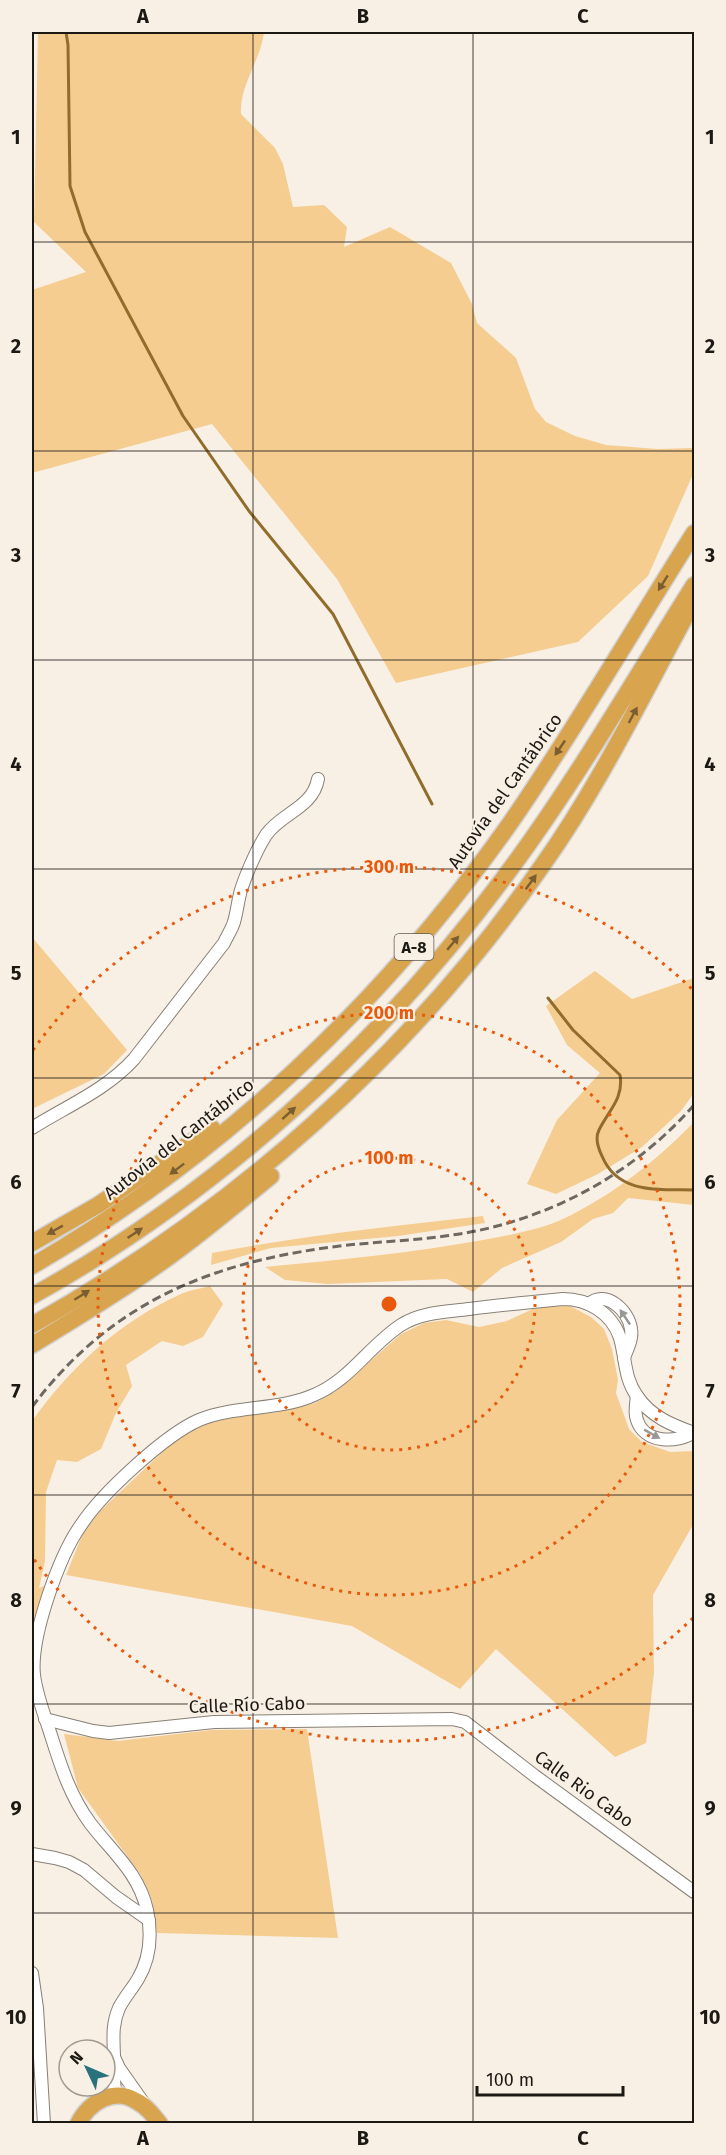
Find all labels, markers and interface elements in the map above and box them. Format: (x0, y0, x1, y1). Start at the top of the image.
text: A (136, 4, 150, 28)
text: B (357, 4, 369, 28)
text: C (577, 4, 589, 28)
text: 1 (11, 125, 21, 149)
text: 1 (705, 125, 715, 149)
text: 2 (11, 334, 21, 358)
text: 2 (705, 334, 715, 358)
text: 3 (10, 543, 21, 567)
text: 3 (704, 543, 715, 567)
one-way arrow (658, 574, 669, 591)
one-way arrow (628, 707, 637, 724)
street label: Autovía del Cantábrico (443, 709, 567, 873)
one-way arrow (555, 740, 566, 756)
text: 4 (10, 752, 22, 776)
text: 4 (704, 752, 716, 776)
text: 300 m (363, 856, 414, 878)
one-way arrow (525, 874, 537, 890)
road number: A-8 (394, 934, 434, 960)
one-way arrow (447, 935, 460, 951)
text: 5 (11, 961, 22, 985)
text: 5 (705, 961, 716, 985)
text: 200 m (364, 1002, 414, 1024)
street label: Autovía del Cantábrico (100, 1074, 258, 1204)
one-way arrow (281, 1107, 296, 1120)
text: 100 m (365, 1147, 413, 1169)
one-way arrow (169, 1163, 184, 1175)
text: 6 (10, 1170, 22, 1194)
text: 6 (704, 1170, 716, 1194)
one-way arrow (47, 1224, 63, 1235)
one-way arrow (127, 1227, 143, 1238)
one-way arrow (74, 1290, 90, 1301)
centre of rings (379, 1294, 399, 1314)
one-way arrow (620, 1309, 631, 1325)
text: 7 (11, 1379, 21, 1403)
text: 7 (705, 1379, 715, 1403)
one-way arrow (644, 1429, 661, 1439)
text: 8 (10, 1588, 22, 1612)
text: 8 (704, 1588, 716, 1612)
street label: Calle Río Cabo (188, 1692, 306, 1718)
street label: Calle Rio Cabo (530, 1746, 638, 1832)
text: 9 (10, 1796, 22, 1820)
text: 9 (704, 1796, 716, 1820)
text: 10 (6, 2005, 26, 2029)
text: 10 (700, 2005, 720, 2029)
north arrow (57, 2038, 117, 2098)
text: N (66, 2048, 87, 2068)
scale bar (477, 2059, 622, 2097)
text: 100 m (486, 2069, 534, 2091)
text: A (136, 2126, 150, 2150)
text: B (357, 2126, 369, 2150)
text: C (577, 2126, 589, 2150)

